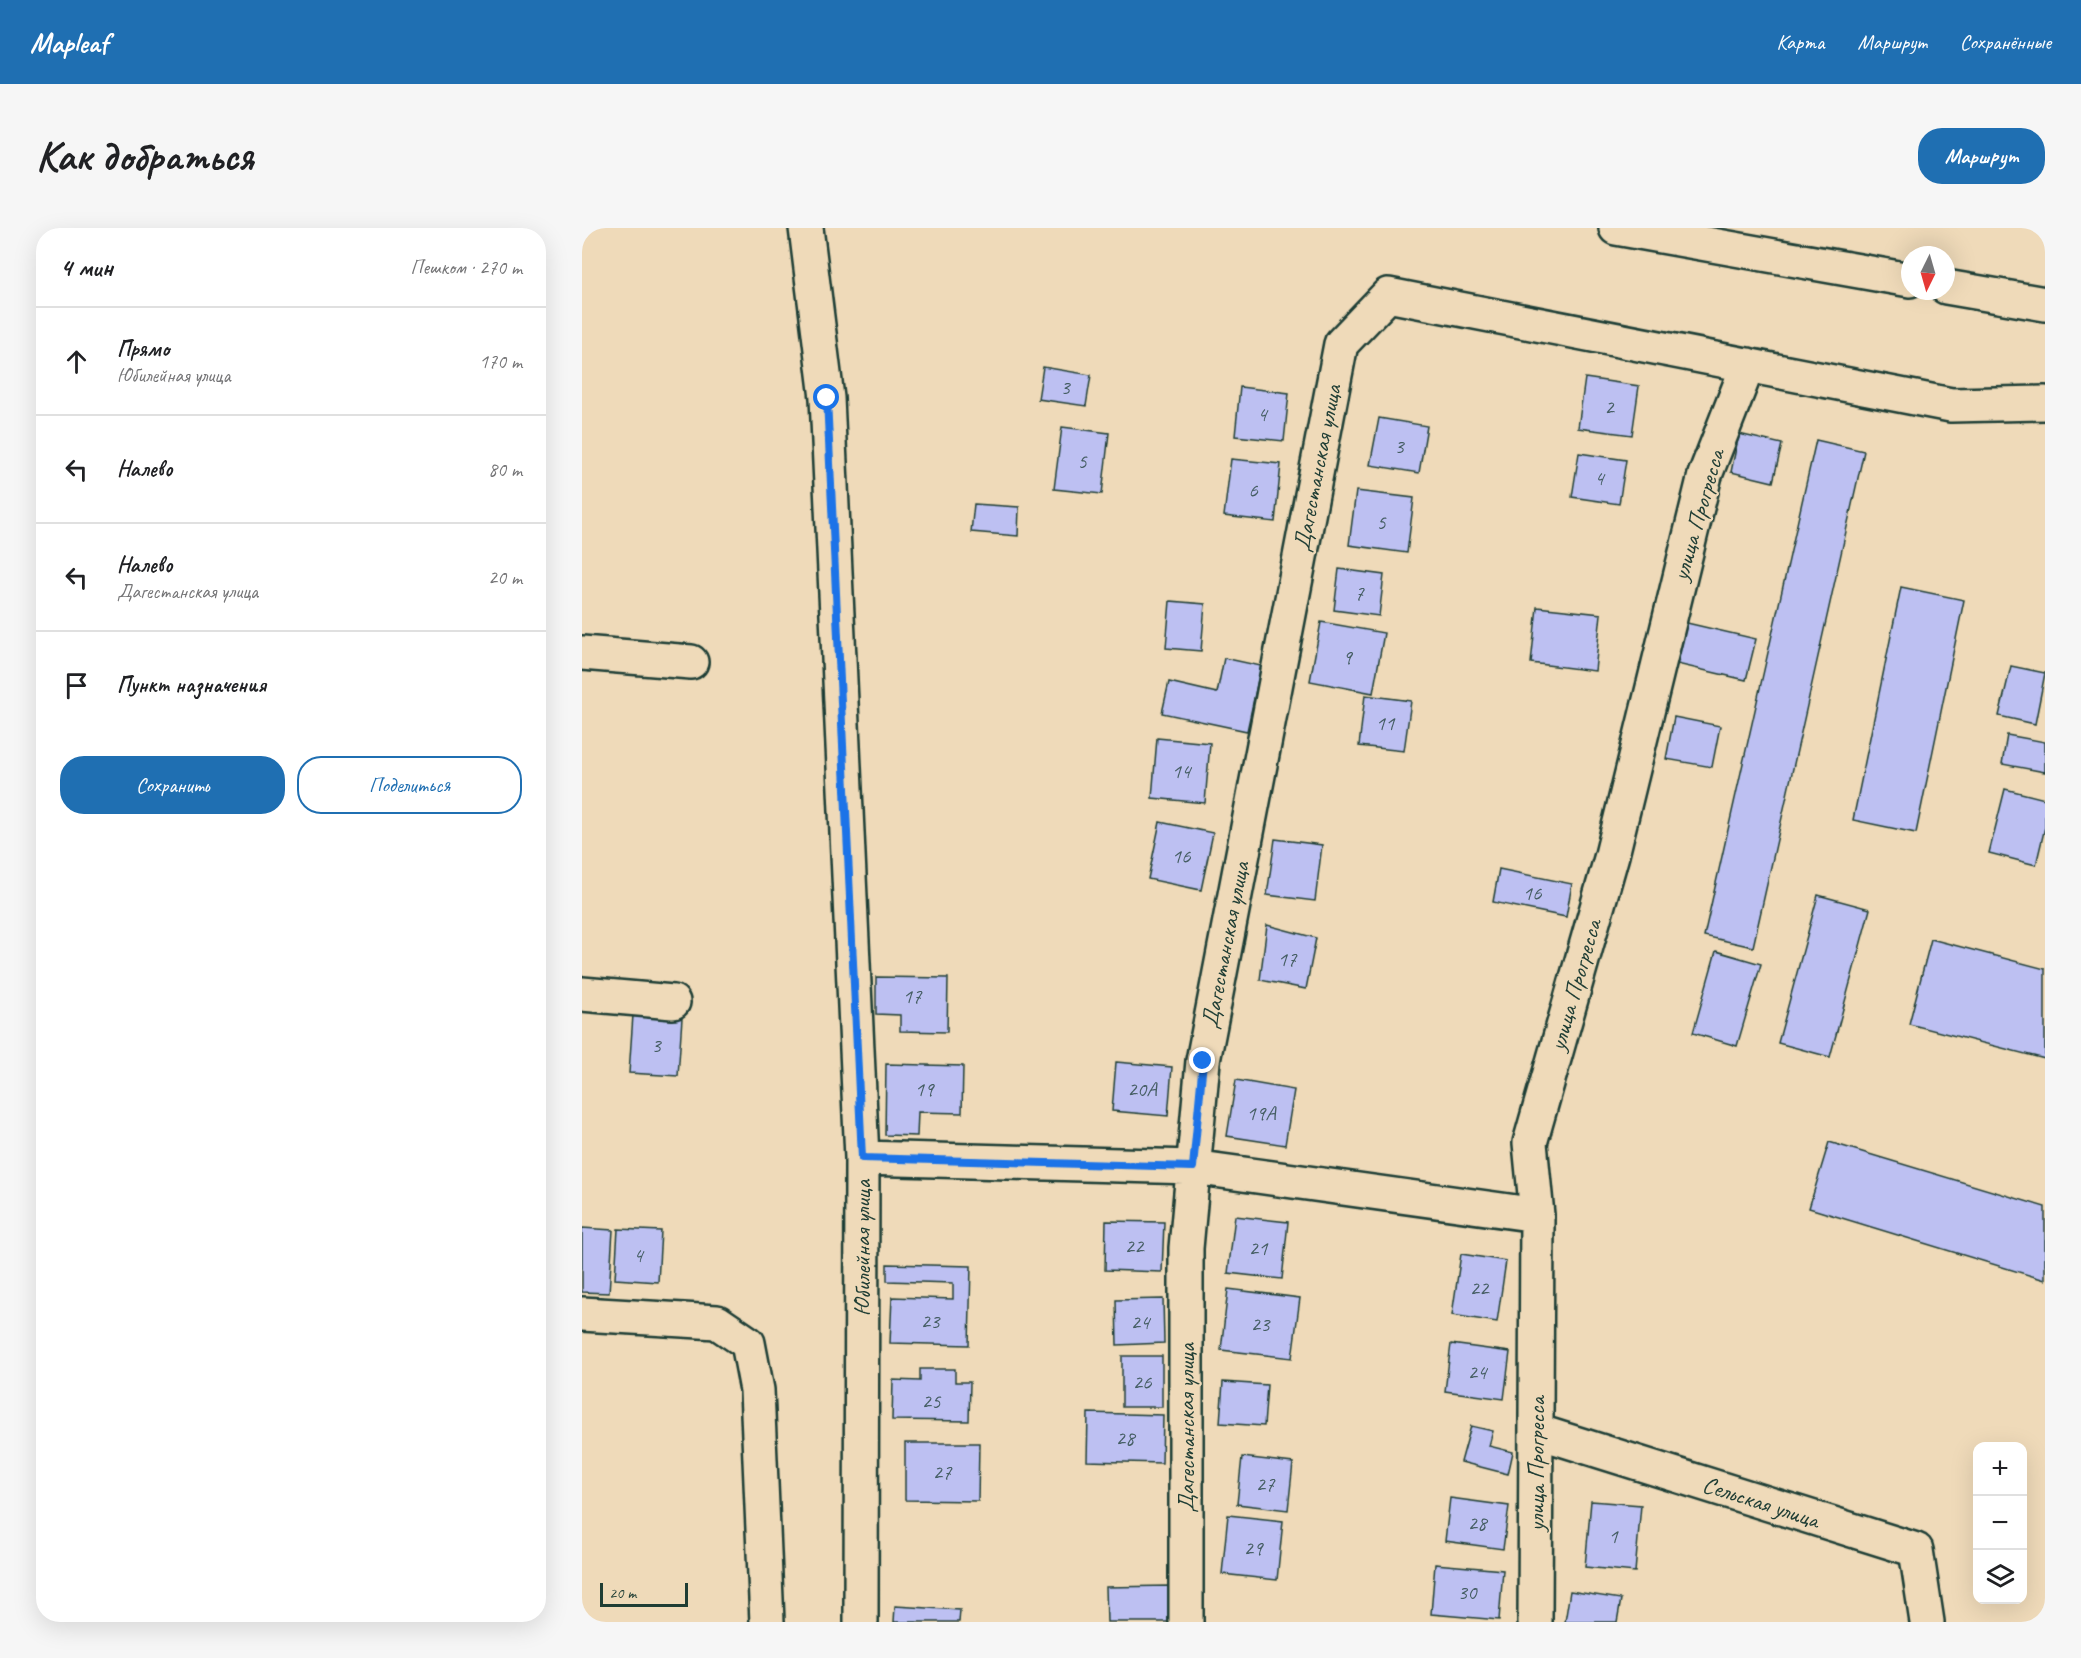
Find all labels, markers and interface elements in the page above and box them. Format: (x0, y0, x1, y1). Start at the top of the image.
text: Mapleaf (30, 25, 108, 60)
text: Карта (1776, 29, 1825, 55)
text: Маршрут (1858, 29, 1927, 55)
text: Сохранённые (1960, 29, 2051, 55)
button: Маршрут (1918, 128, 2045, 184)
text: Как добраться (36, 130, 253, 183)
north arrow (1901, 246, 1955, 300)
text: 4 мин (60, 251, 113, 284)
text: Пешком · 270 m (410, 255, 522, 280)
text: Прямо (117, 335, 169, 363)
icon: ahead (60, 345, 93, 378)
text: 170 m (479, 349, 522, 374)
text: Юбилейная улица (117, 363, 231, 388)
house number: 3 (1060, 374, 1071, 400)
street label: Дагестанская улица (1286, 381, 1348, 554)
route start (813, 384, 839, 410)
house number: 2 (1604, 394, 1615, 420)
house number: 4 (1257, 401, 1269, 427)
house number: 3 (1394, 433, 1405, 459)
street label: улица Прогресса (1664, 444, 1732, 586)
house number: 5 (1077, 448, 1088, 474)
icon: left (60, 453, 93, 486)
text: Налево (117, 455, 173, 483)
text: 80 m (488, 457, 522, 482)
house number: 4 (1594, 465, 1606, 491)
house number: 6 (1248, 477, 1258, 503)
house number: 5 (1376, 509, 1387, 535)
text: Налево (117, 551, 173, 579)
icon: left (60, 561, 93, 594)
text: 20 m (488, 565, 522, 590)
text: Дагестанская улица (117, 579, 258, 604)
house number: 7 (1354, 580, 1365, 606)
house number: 9 (1342, 644, 1353, 670)
icon: arrive (60, 669, 93, 702)
text: Пункт назначения (117, 671, 266, 699)
house number: 11 (1376, 710, 1396, 736)
button: Сохранить (60, 756, 285, 814)
button: Поделиться (297, 756, 522, 814)
house number: 14 (1172, 758, 1193, 784)
house number: 16 (1172, 843, 1191, 869)
street label: Дагестанская улица (1194, 858, 1256, 1031)
house number: 16 (1523, 880, 1542, 906)
street label: улица Прогресса (1541, 914, 1609, 1056)
house number: 17 (1278, 946, 1298, 972)
house number: 17 (903, 983, 923, 1009)
house number: 3 (651, 1032, 662, 1058)
route end (1189, 1047, 1215, 1073)
house number: 19 (915, 1076, 935, 1102)
house number: 20А (1127, 1076, 1158, 1102)
house number: 19А (1246, 1100, 1277, 1126)
street label: Юбилейная улица (847, 1179, 877, 1316)
house number: 22 (1125, 1233, 1145, 1259)
house number: 21 (1249, 1235, 1269, 1261)
house number: 4 (633, 1242, 645, 1268)
house number: 22 (1470, 1275, 1490, 1301)
house number: 23 (921, 1308, 941, 1334)
house number: 24 (1131, 1309, 1152, 1335)
house number: 23 (1251, 1311, 1271, 1337)
street label: Дагестанская улица (1171, 1342, 1201, 1513)
house number: 24 (1468, 1359, 1489, 1385)
house number: 26 (1133, 1369, 1152, 1395)
house number: 25 (922, 1388, 942, 1414)
street label: улица Прогресса (1521, 1394, 1551, 1533)
house number: 28 (1116, 1425, 1137, 1451)
map controls (1973, 1442, 2027, 1604)
button: + (1973, 1442, 2027, 1496)
house number: 27 (933, 1459, 953, 1485)
street label: Сельская улица (1699, 1469, 1825, 1536)
house number: 27 (1256, 1471, 1276, 1497)
button: − (1973, 1496, 2027, 1550)
house number: 28 (1468, 1510, 1489, 1536)
house number: 1 (1608, 1523, 1619, 1549)
house number: 29 (1244, 1535, 1264, 1561)
button: layers (1973, 1550, 2027, 1604)
house number: 30 (1458, 1579, 1478, 1605)
scale bar (600, 1580, 688, 1608)
text: 20 m (609, 1583, 636, 1603)

